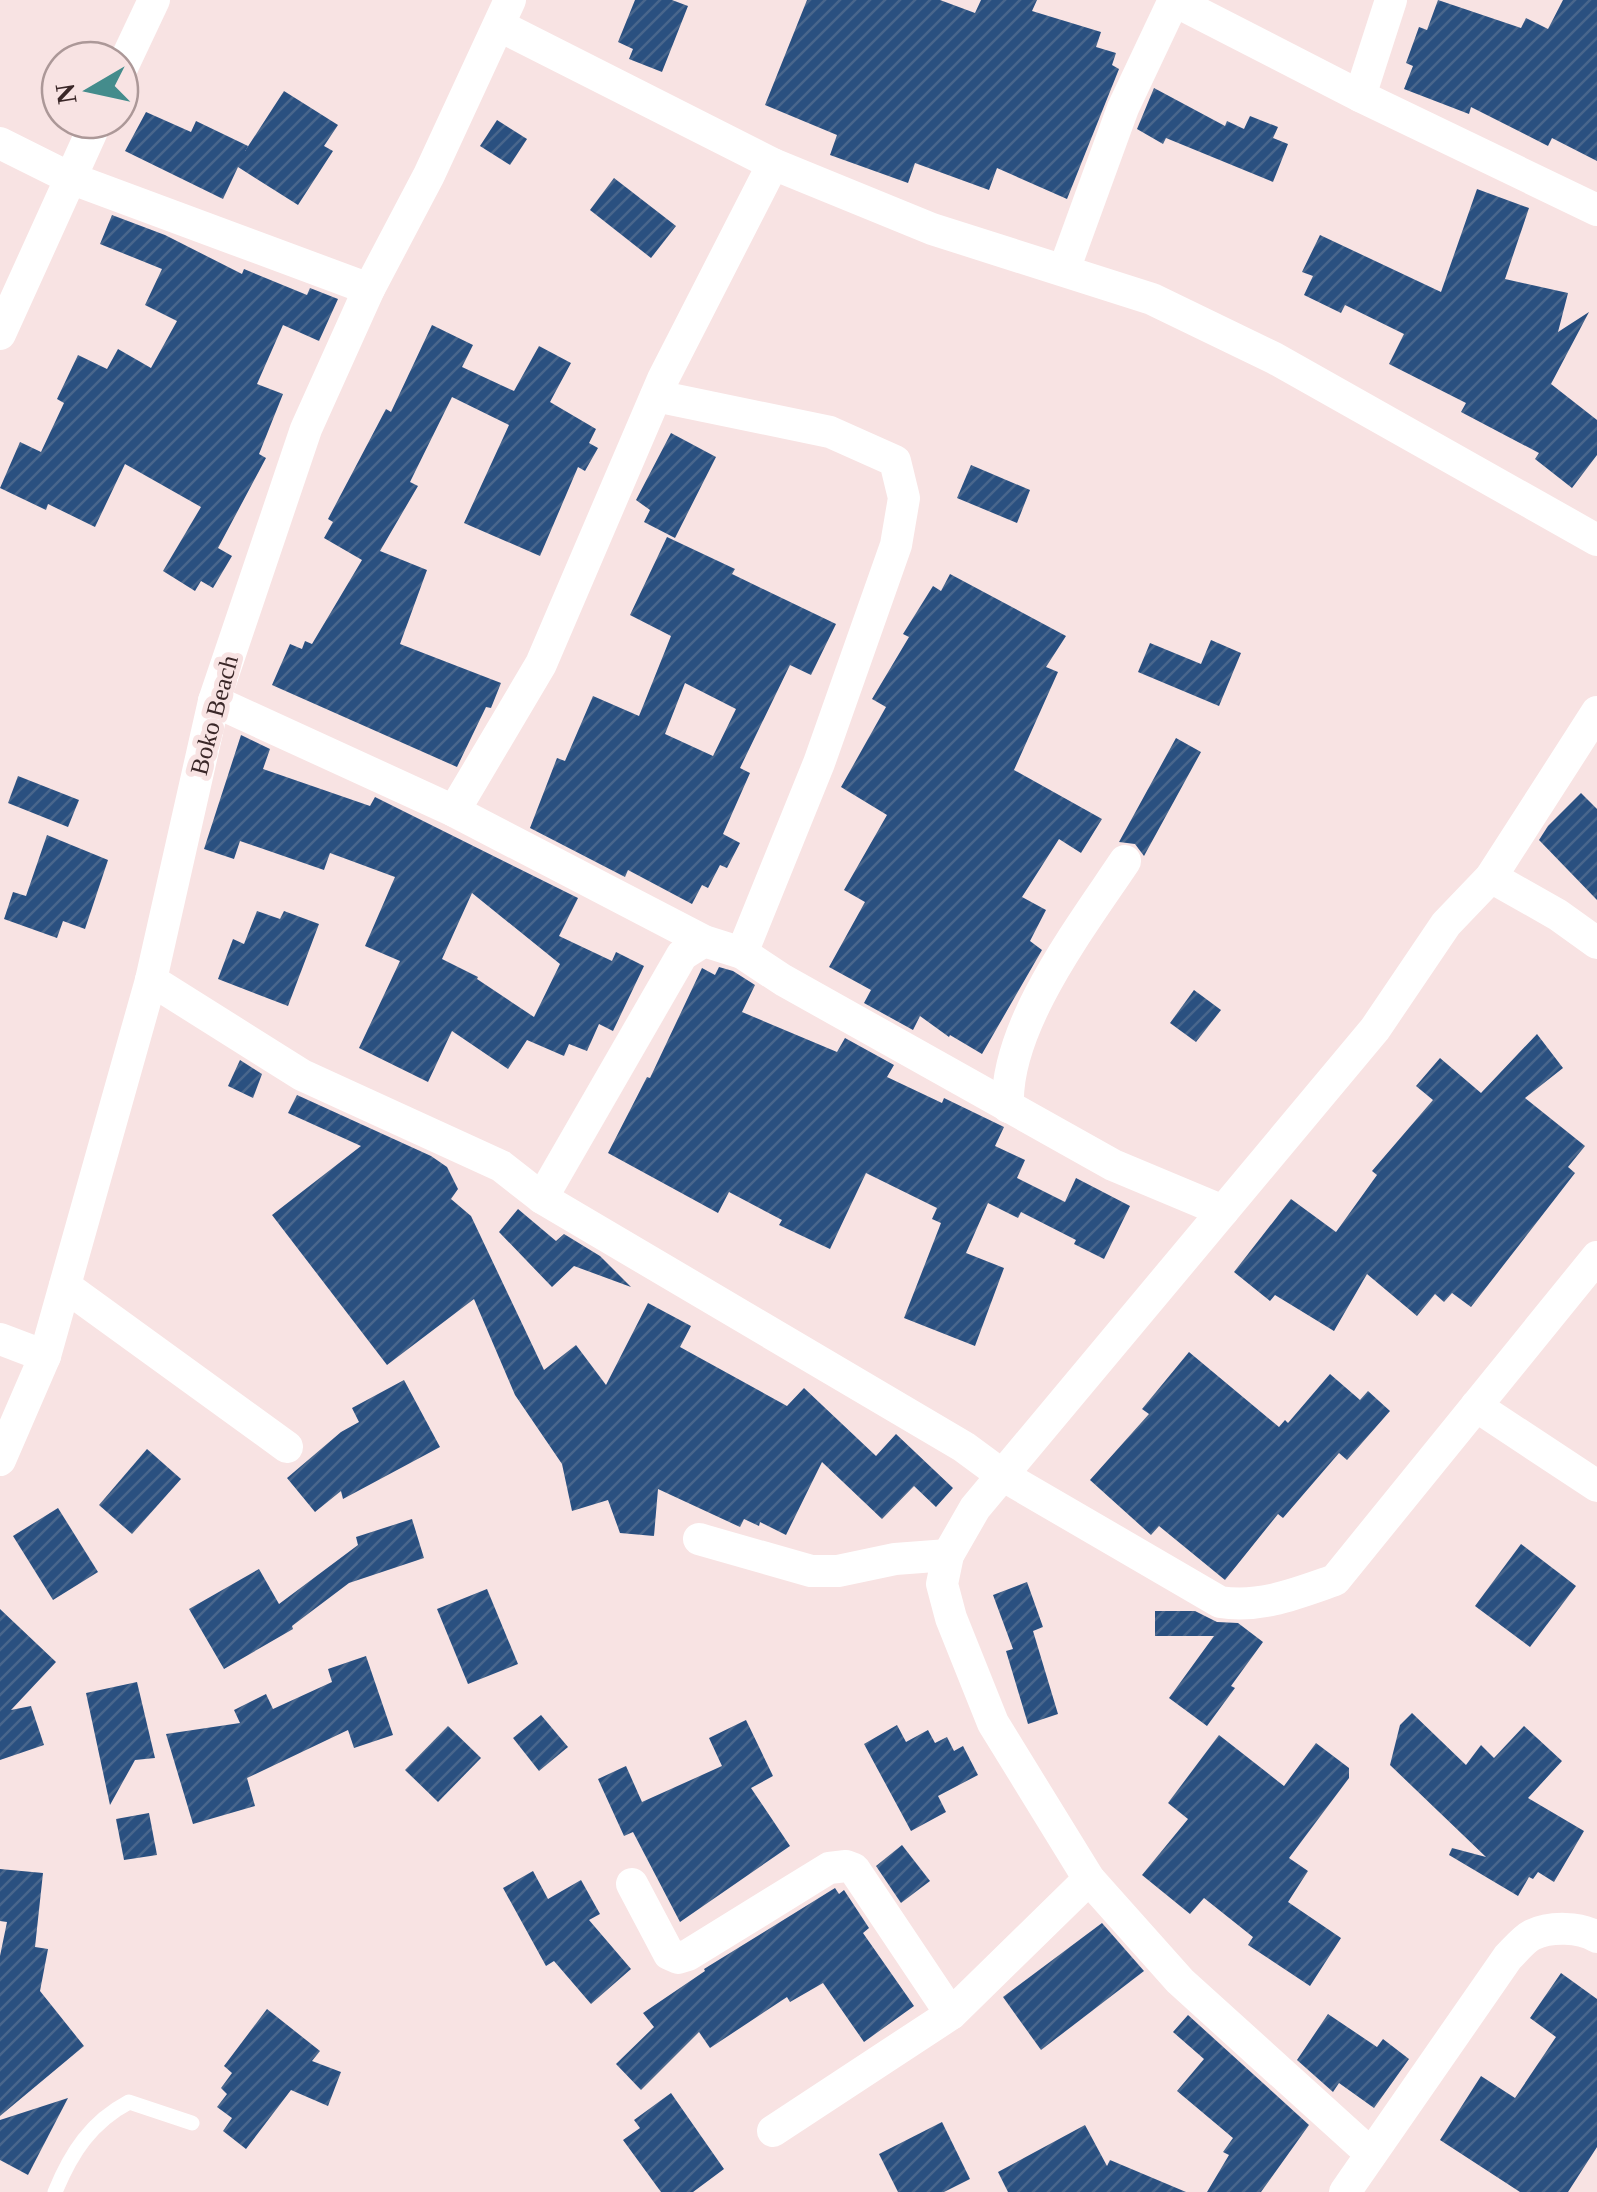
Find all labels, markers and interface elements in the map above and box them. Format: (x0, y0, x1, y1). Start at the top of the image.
north arrow (40, 40, 140, 140)
text: N (49, 81, 83, 106)
street label: Boko Beach (185, 652, 243, 778)

